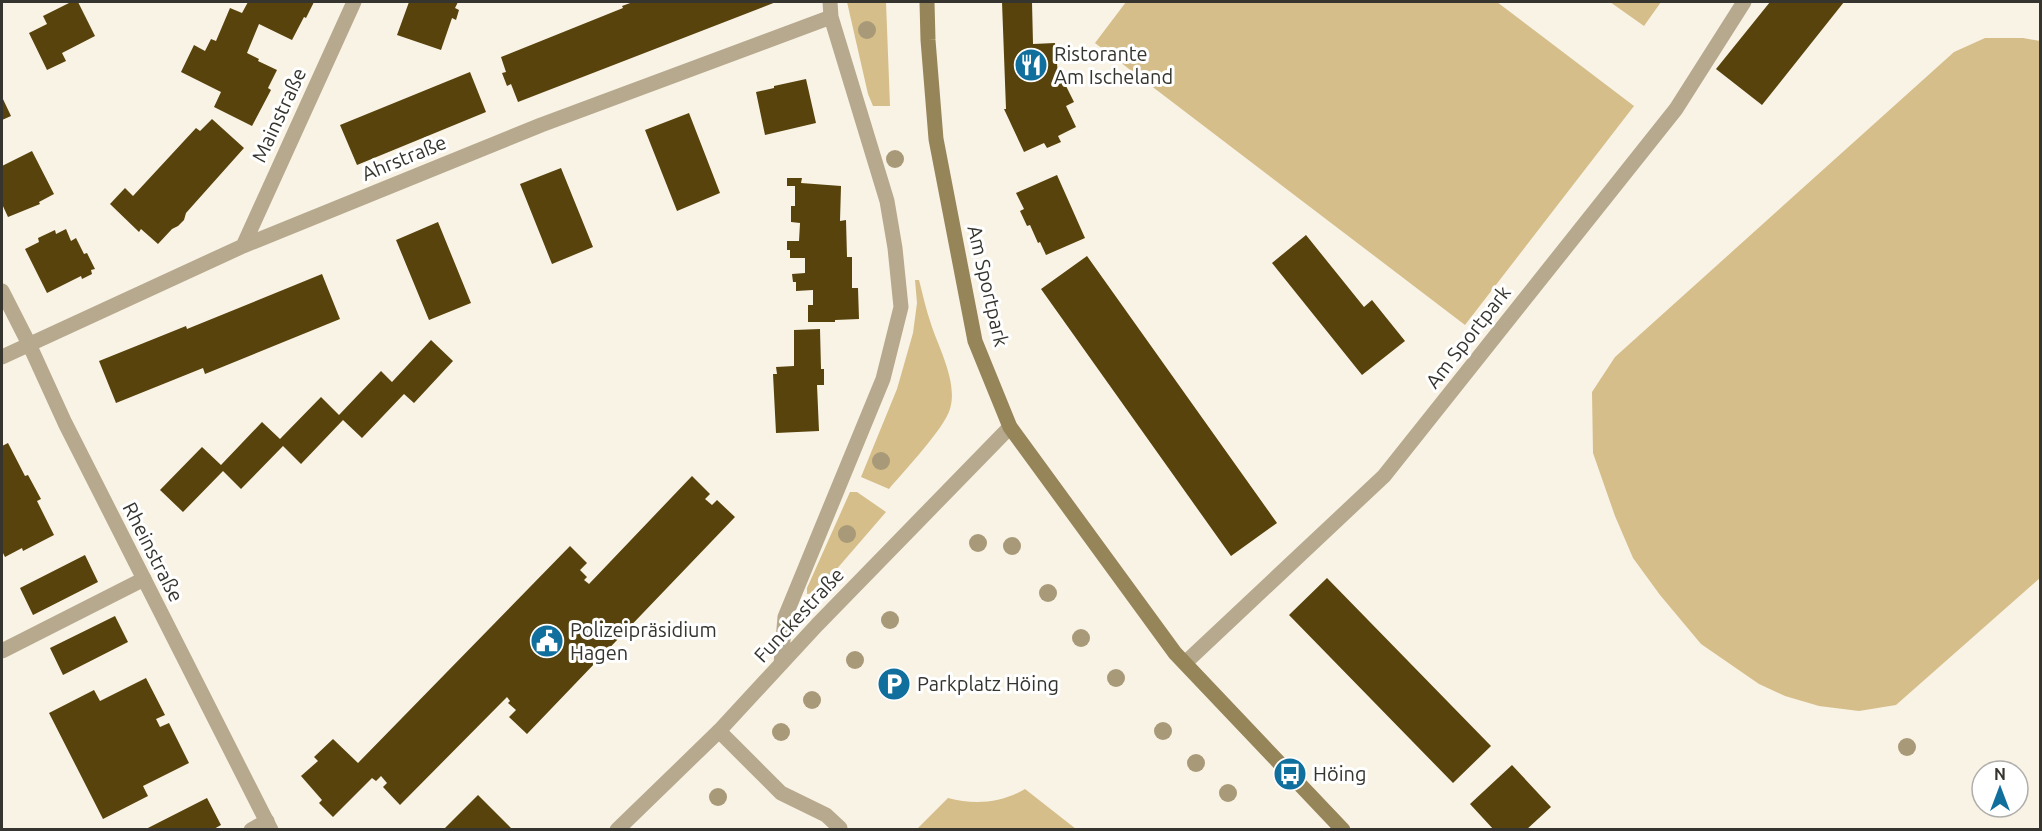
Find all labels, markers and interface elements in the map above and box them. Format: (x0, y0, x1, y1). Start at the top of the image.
place label: Ristorante Am Ischeland (1054, 42, 1173, 88)
restaurant icon: Ristorante Am Ischeland (1013, 47, 1049, 83)
street label: Mainstraße (247, 64, 310, 166)
street label: Ahrstraße (358, 130, 450, 185)
street label: Am Sportpark (963, 223, 1014, 349)
street label: Am Sportpark (1420, 281, 1515, 393)
street label: Rheinstraße (119, 498, 188, 605)
street label: Funckestraße (749, 563, 848, 667)
place label: Polizeipräsidium Hagen (570, 618, 717, 664)
public building icon: Polizeipräsidium Hagen (529, 623, 565, 659)
parking icon: Parkplatz Höing (876, 666, 912, 702)
place label: Parkplatz Höing (917, 672, 1059, 695)
bus stop icon: Höing (1272, 756, 1308, 792)
north arrow (1970, 759, 2030, 819)
place label: Höing (1313, 762, 1366, 785)
text: N (1994, 765, 2006, 783)

